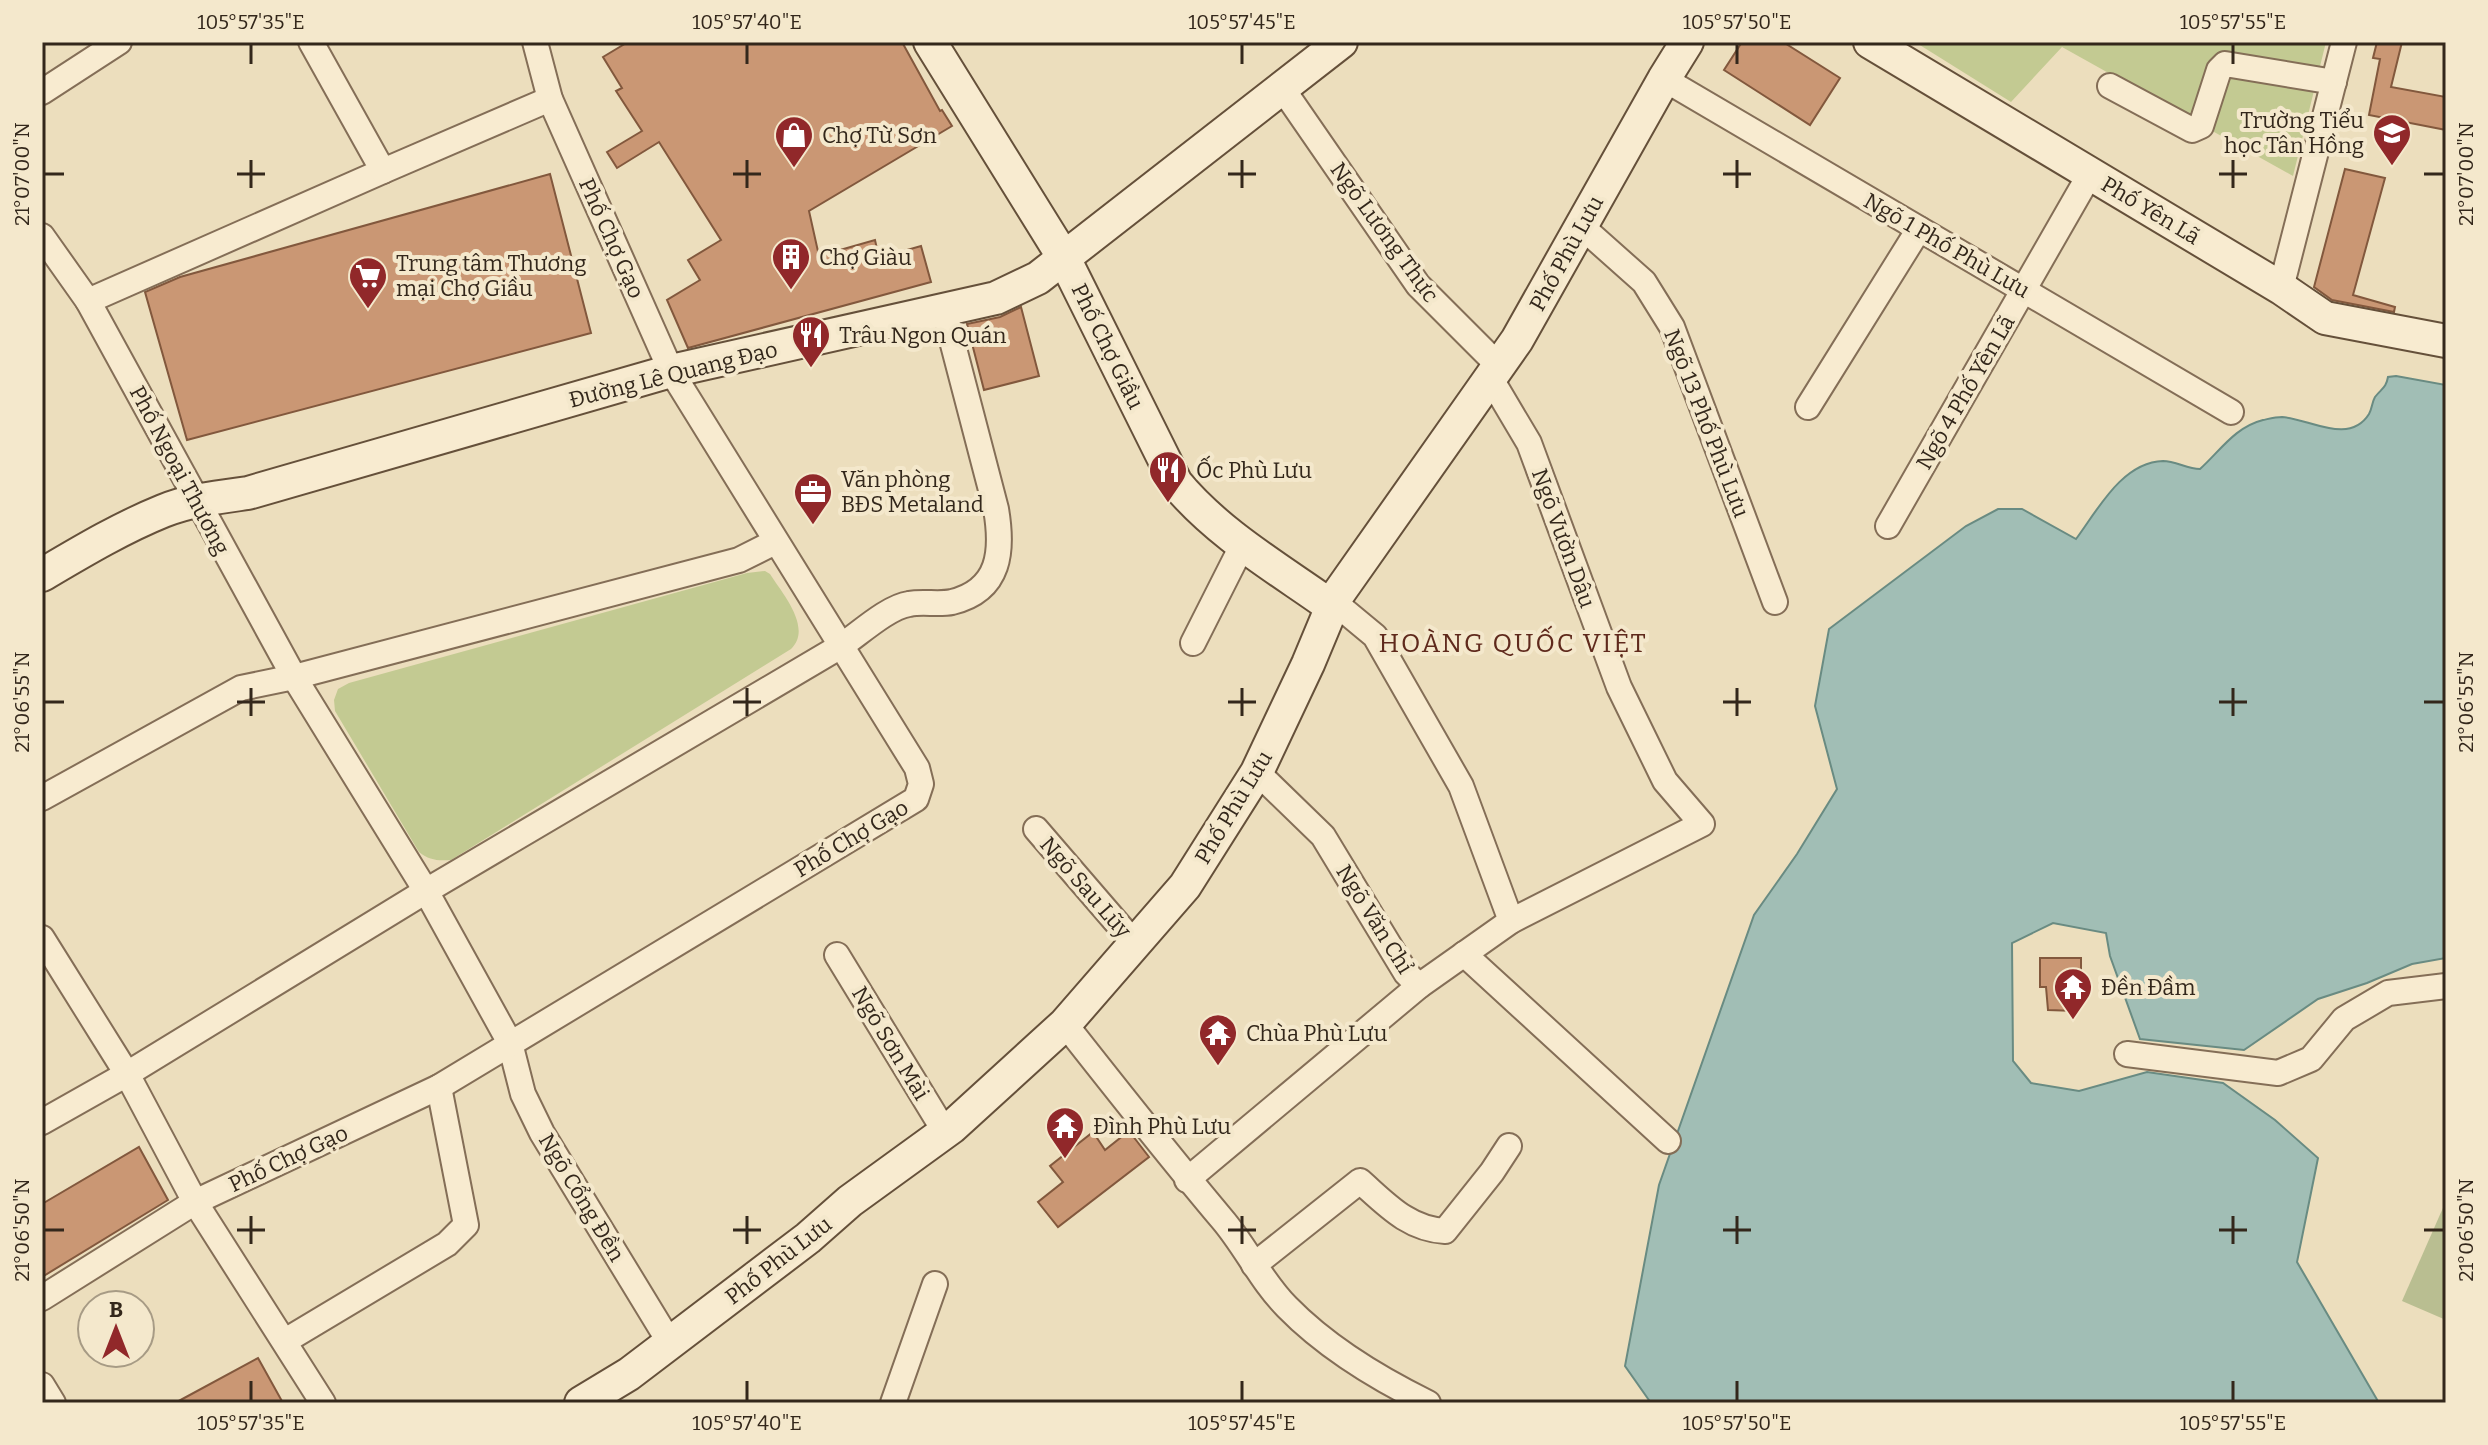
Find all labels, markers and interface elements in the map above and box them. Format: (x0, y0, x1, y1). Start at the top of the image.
text: 105°57'35"E (197, 10, 305, 34)
text: 105°57'40"E (692, 10, 802, 34)
text: 105°57'45"E (1188, 10, 1296, 34)
text: 105°57'50"E (1683, 10, 1791, 34)
text: 105°57'55"E (2180, 10, 2286, 34)
place label: Trường Tiểu học Tân Hồng (2224, 107, 2364, 159)
school or university icon: Trường Tiểu học Tân Hồng (2371, 112, 2413, 167)
shop icon: Chợ Từ Sơn (773, 114, 815, 169)
text: 21°07'00"N (10, 122, 34, 226)
place label: Chợ Từ Sơn (822, 122, 937, 149)
text: 21°07'00"N (2454, 122, 2478, 226)
street label: Ngõ Lương Thực (1325, 157, 1444, 308)
street label: Phố Yên Lã (2097, 170, 2205, 250)
street label: Phố Chợ Gạo (573, 174, 650, 302)
street label: Ngõ 1 Phố Phù Lưu (1859, 187, 2035, 304)
street label: Phố Phù Lưu (1524, 191, 1609, 316)
building icon: Chợ Giàu (770, 236, 812, 291)
place label: Chợ Giàu (819, 244, 912, 271)
place label: Trung tâm Thương mại Chợ Giầu (396, 250, 587, 302)
supermarket icon: Trung tâm Thương mại Chợ Giầu (347, 255, 389, 310)
street label: Phố Chợ Giầu (1066, 279, 1150, 414)
street label: Ngõ 4 Phố Yên Lã (1910, 310, 2021, 474)
restaurant icon: Trâu Ngon Quán (790, 314, 832, 369)
place label: Trâu Ngon Quán (839, 322, 1007, 349)
street label: Ngõ 13 Phố Phù Lưu (1658, 325, 1755, 521)
street label: Đường Lê Quang Đạo (566, 336, 780, 413)
street label: Phố Ngoại Thương (124, 381, 235, 559)
restaurant icon: Ốc Phù Lưu (1147, 449, 1189, 504)
place label: Ốc Phù Lưu (1196, 455, 1312, 484)
street label: Ngõ Vườn Dâu (1526, 465, 1601, 612)
place label: Văn phòng BĐS Metaland (841, 466, 984, 518)
office icon: Văn phòng BĐS Metaland (792, 471, 834, 526)
district label: HOÀNG QUỐC VIỆT (1378, 625, 1648, 659)
text: 21°06'55"N (10, 651, 34, 753)
text: 21°06'55"N (2454, 651, 2478, 753)
street label: Phố Phù Lưu (1189, 745, 1278, 869)
street label: Phố Chợ Gạo (789, 794, 913, 883)
street label: Ngõ Sau Lũy (1034, 831, 1137, 944)
street label: Ngõ Văn Chỉ (1330, 860, 1419, 979)
temple icon: Đền Đầm (2052, 966, 2094, 1021)
place label: Đền Đầm (2101, 974, 2195, 1001)
street label: Ngõ Sơn Mài (846, 981, 935, 1105)
temple icon: Chùa Phù Lưu (1197, 1012, 1239, 1067)
place label: Chùa Phù Lưu (1246, 1020, 1388, 1047)
temple icon: Đình Phù Lưu (1044, 1105, 1086, 1160)
place label: Đình Phù Lưu (1093, 1113, 1231, 1140)
street label: Phố Chợ Gạo (224, 1119, 352, 1198)
street label: Ngõ Cổng Đền (533, 1128, 630, 1266)
text: 21°06'50"N (10, 1178, 34, 1282)
text: 21°06'50"N (2454, 1178, 2478, 1282)
street label: Phố Phù Lưu (720, 1210, 837, 1310)
north arrow (76, 1289, 156, 1369)
text: B (109, 1296, 123, 1323)
text: 105°57'35"E (197, 1411, 305, 1435)
text: 105°57'40"E (692, 1411, 802, 1435)
text: 105°57'45"E (1188, 1411, 1296, 1435)
text: 105°57'50"E (1683, 1411, 1791, 1435)
text: 105°57'55"E (2180, 1411, 2286, 1435)

